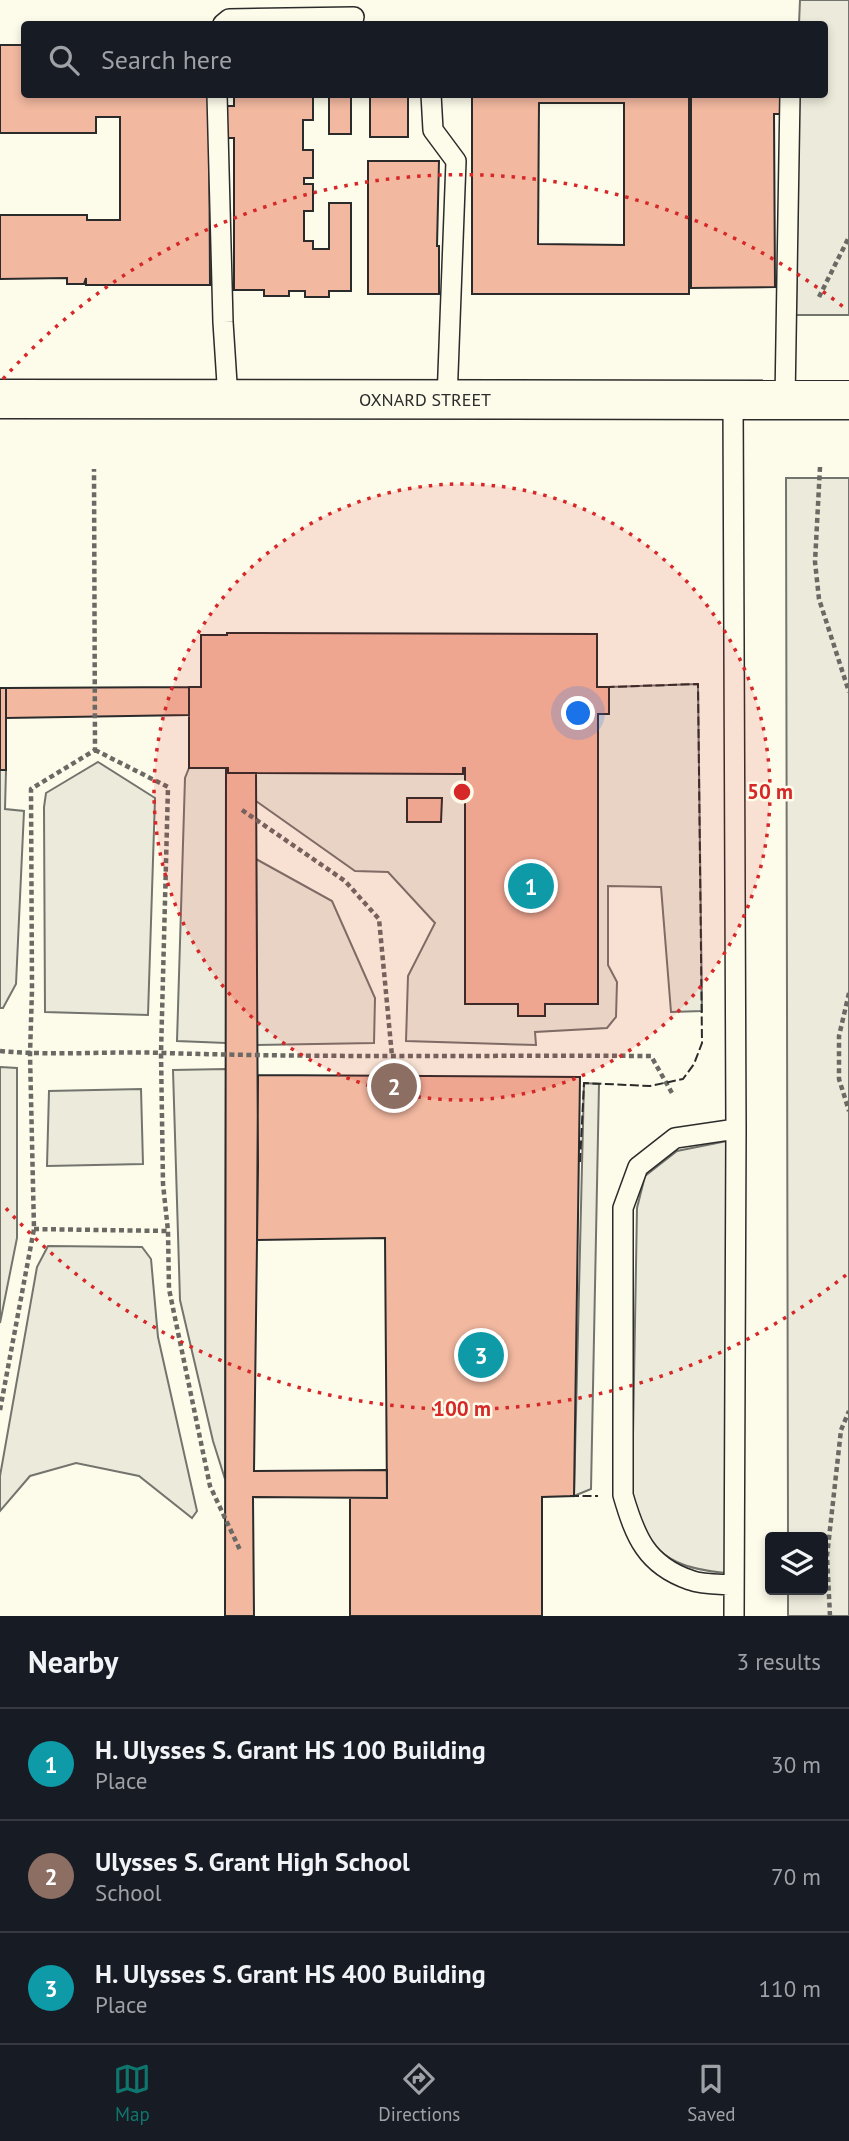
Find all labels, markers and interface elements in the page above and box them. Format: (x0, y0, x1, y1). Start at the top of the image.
search box (21, 21, 828, 98)
icon: search (45, 41, 83, 79)
text: Search here (101, 43, 232, 76)
street label: OXNARD STREET (359, 388, 491, 411)
your location (561, 696, 595, 730)
text: 50 m (747, 778, 793, 805)
centre of rings (450, 780, 474, 804)
pin: 1 (508, 860, 554, 912)
pin: 2 (371, 1060, 417, 1112)
pin: 3 (458, 1329, 504, 1381)
text: 100 m (433, 1395, 491, 1422)
map controls (765, 1532, 828, 1595)
button: layers (765, 1532, 828, 1595)
text: Nearby (28, 1642, 118, 1681)
text: 3 results (737, 1647, 821, 1676)
text: H. Ulysses S. Grant HS 100 Building (95, 1733, 486, 1766)
text: 1 (44, 1750, 58, 1779)
text: 30 m (771, 1750, 821, 1779)
text: Place (95, 1766, 148, 1795)
text: Ulysses S. Grant High School (95, 1845, 410, 1878)
text: 2 (44, 1862, 58, 1891)
text: 70 m (771, 1862, 821, 1891)
text: School (95, 1878, 162, 1907)
text: H. Ulysses S. Grant HS 400 Building (95, 1957, 486, 1990)
text: 3 (44, 1974, 58, 2003)
text: 110 m (759, 1974, 821, 2003)
text: Place (95, 1990, 148, 2019)
tab: Map (113, 2060, 151, 2126)
tab: Directions (378, 2060, 460, 2126)
tab: Saved (687, 2060, 736, 2126)

